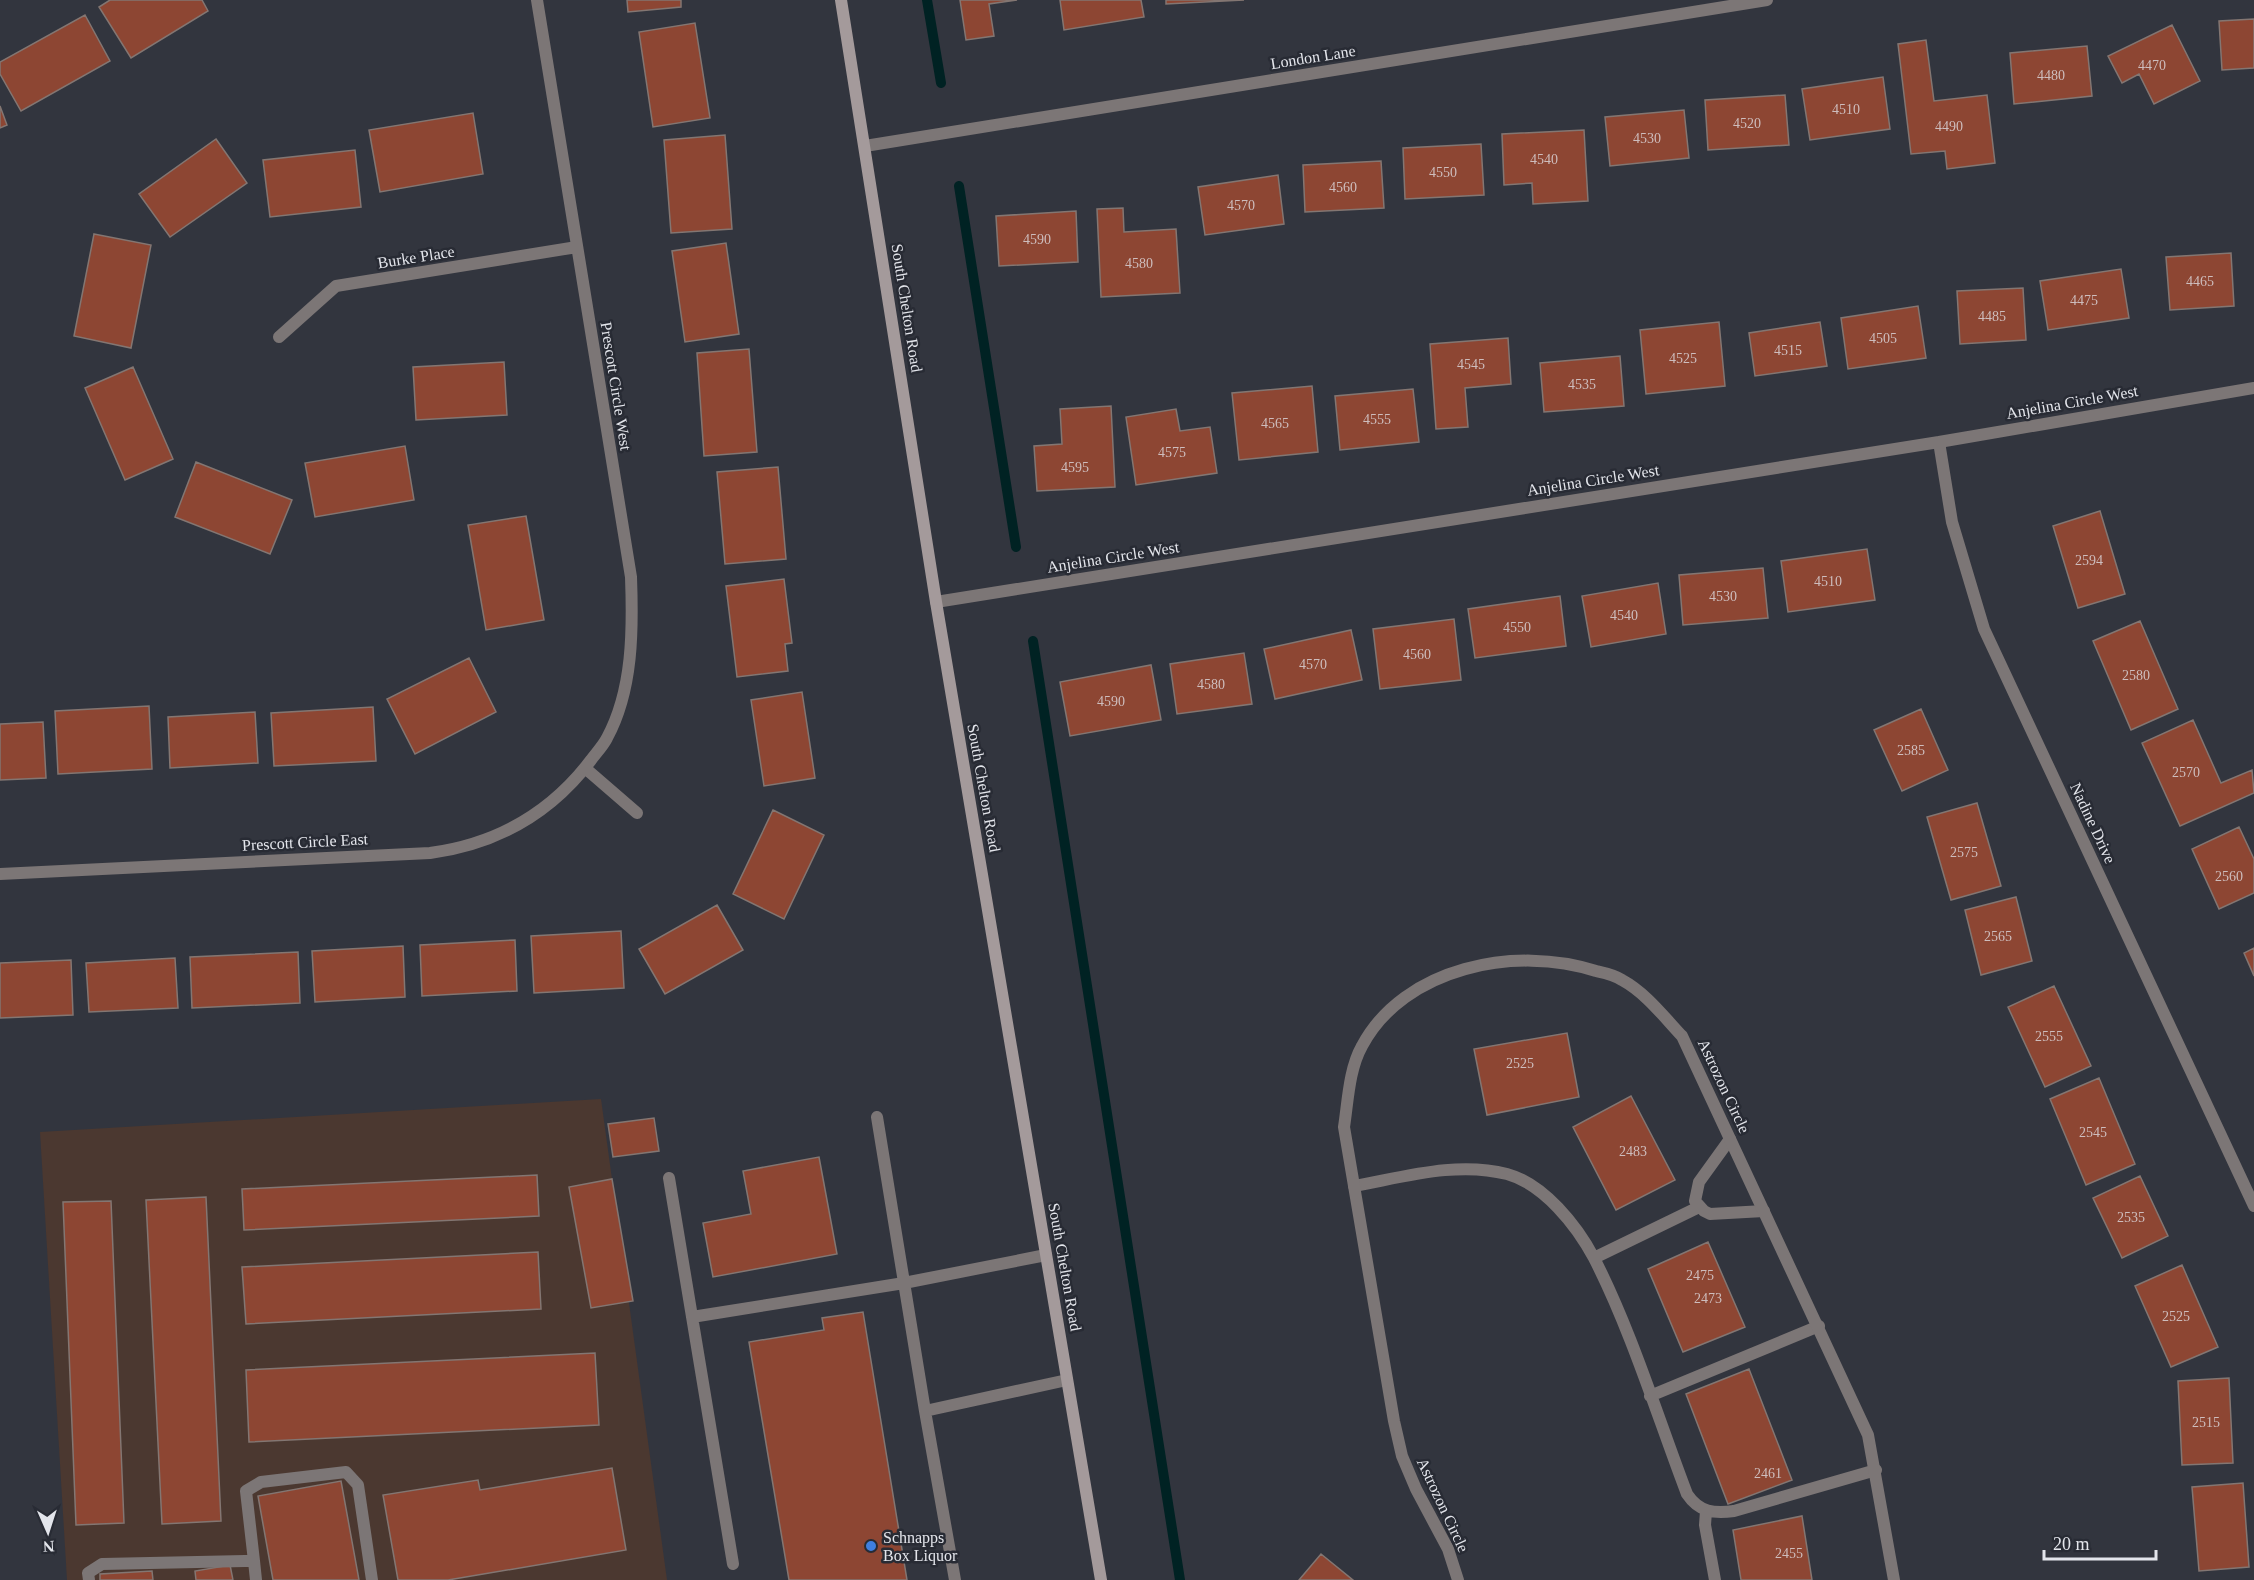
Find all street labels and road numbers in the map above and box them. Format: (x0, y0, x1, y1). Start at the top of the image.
street label: London Lane (1269, 42, 1357, 72)
street label: Burke Place (376, 243, 456, 271)
street label: South Chelton Road (888, 243, 926, 373)
street label: Prescott Circle West (597, 320, 635, 452)
street label: Anjelina Circle West (2005, 382, 2140, 423)
street label: Anjelina Circle West (1526, 461, 1661, 500)
street label: Anjelina Circle West (1046, 538, 1181, 577)
street label: South Chelton Road (964, 723, 1004, 853)
street label: Nadine Drive (2067, 780, 2119, 866)
street label: Prescott Circle East (242, 830, 369, 854)
street label: Astrozon Circle (1695, 1036, 1753, 1136)
street label: South Chelton Road (1045, 1202, 1085, 1332)
street label: Astrozon Circle (1414, 1455, 1472, 1555)

